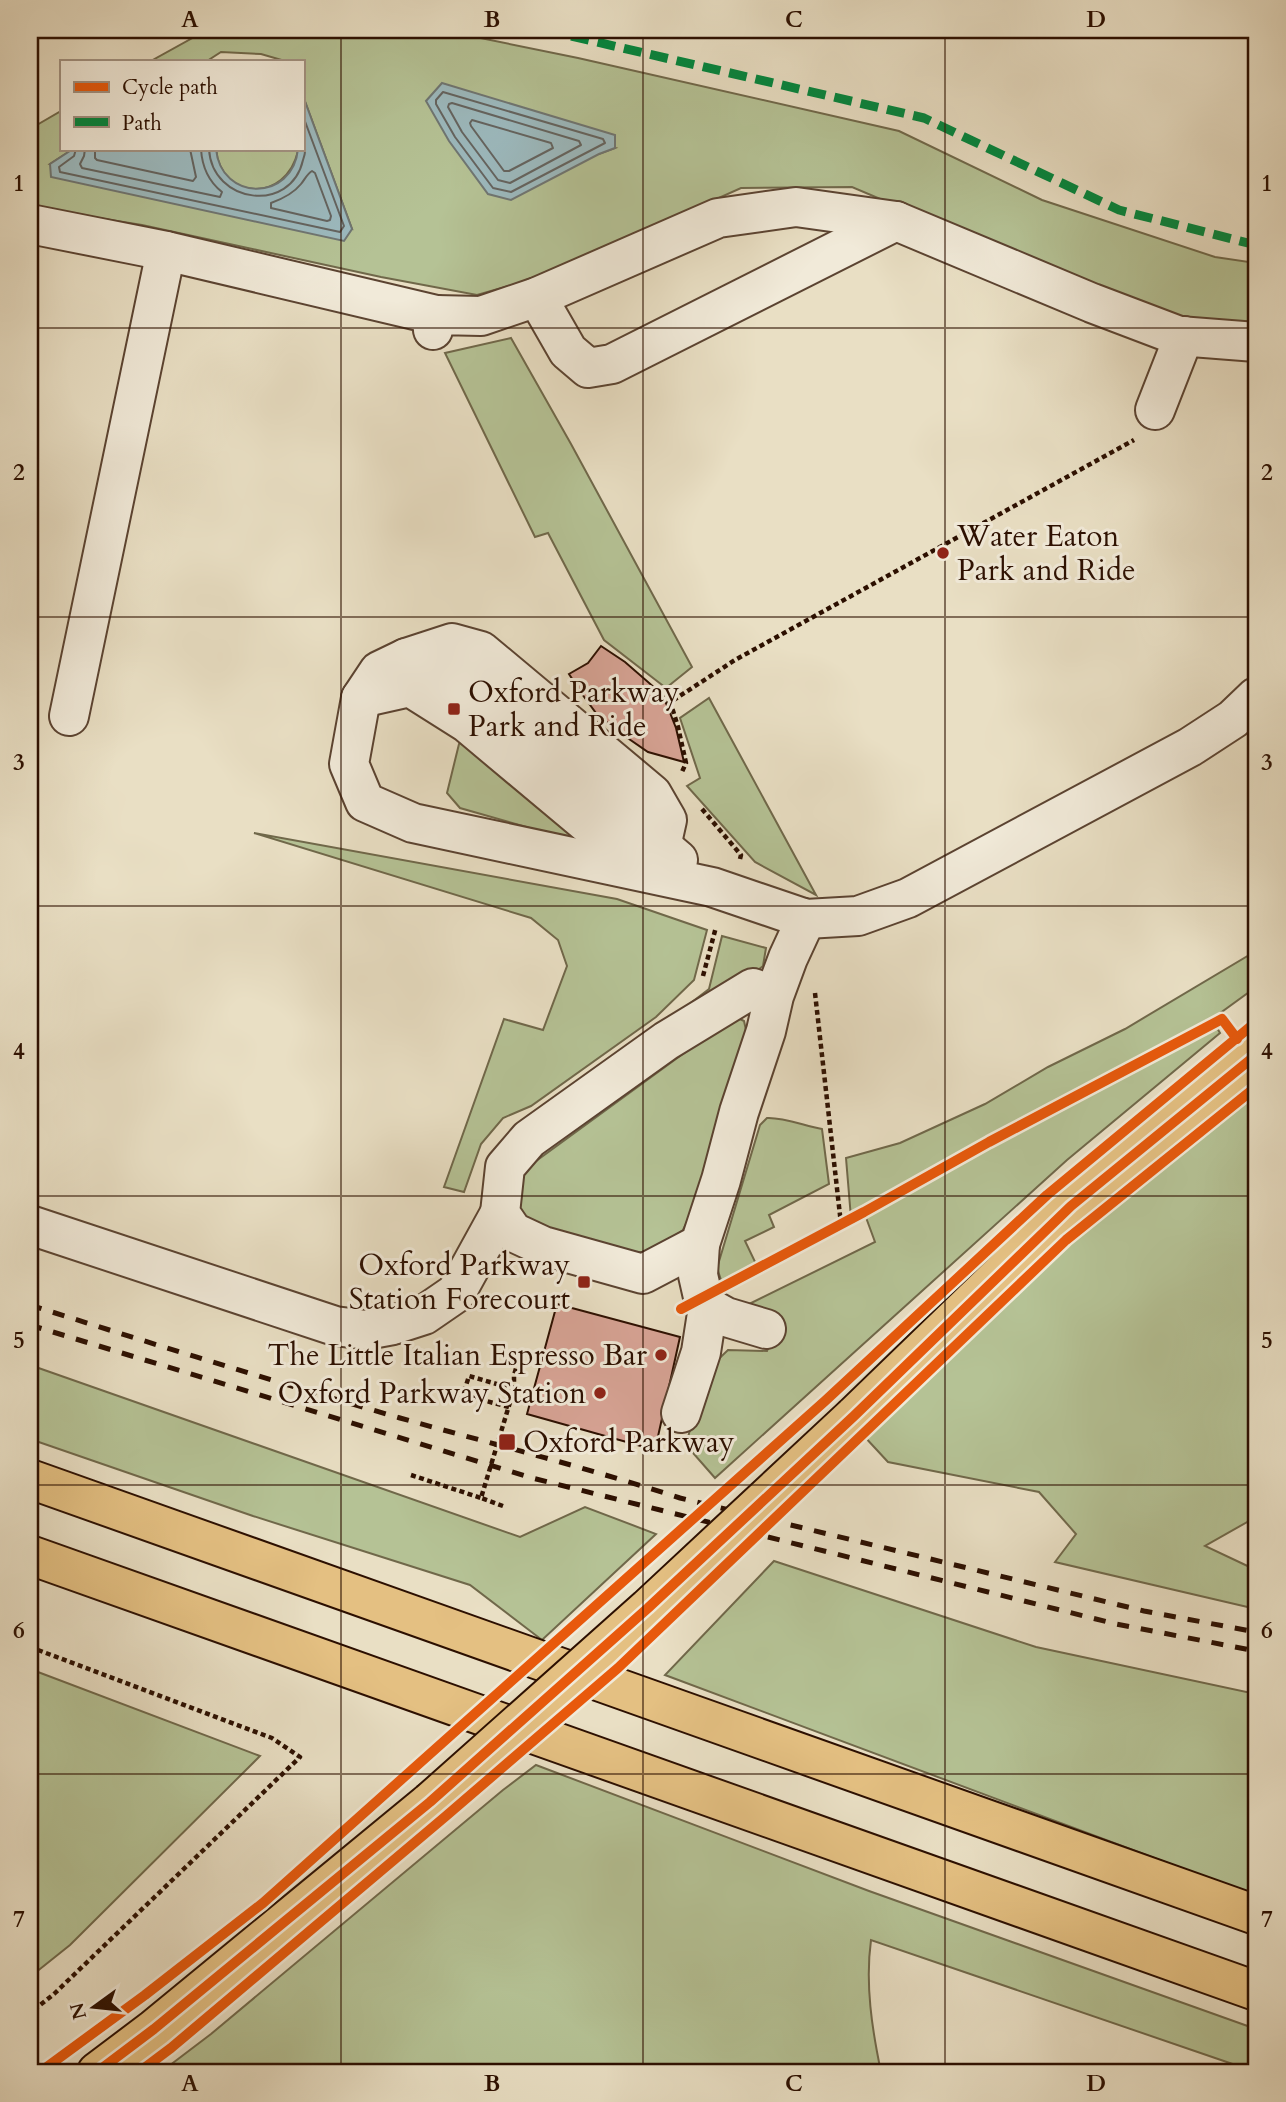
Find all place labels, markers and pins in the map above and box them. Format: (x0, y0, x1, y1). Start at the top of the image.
place label: Water Eaton Park and Ride (956, 516, 1136, 591)
marker: Water Eaton Park and Ride (935, 545, 951, 561)
place label: Oxford Parkway Park and Ride (468, 672, 680, 747)
marker: Oxford Parkway Park and Ride (446, 701, 462, 717)
place label: Oxford Parkway Station Forecourt (349, 1245, 571, 1320)
marker: Oxford Parkway Station Forecourt (576, 1274, 592, 1290)
place label: The Little Italian Espresso Bar (267, 1335, 647, 1376)
marker: The Little Italian Espresso Bar (653, 1347, 669, 1363)
place label: Oxford Parkway Station (278, 1373, 586, 1414)
marker: Oxford Parkway Station (592, 1385, 608, 1401)
place label: Oxford Parkway (523, 1422, 735, 1463)
marker: Oxford Parkway (497, 1432, 517, 1452)

